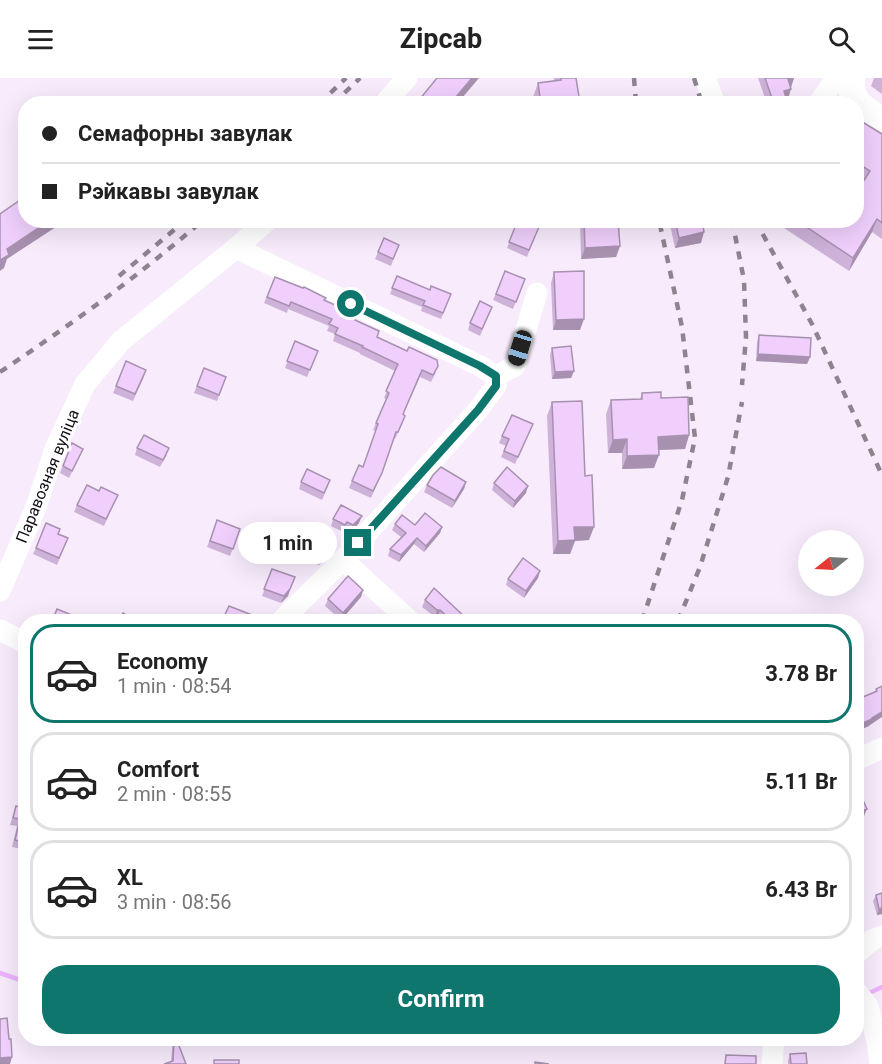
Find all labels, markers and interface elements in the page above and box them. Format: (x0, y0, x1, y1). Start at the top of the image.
icon: menu (24, 23, 57, 56)
text: Zipcab (400, 23, 482, 55)
icon: search (825, 23, 858, 56)
text: Семафорны завулак (78, 121, 292, 146)
text: Рэйкавы завулак (78, 179, 259, 204)
route start (337, 290, 364, 317)
car (506, 328, 534, 368)
street label: Паравозная вуліца (12, 407, 83, 546)
callout: 1 min (238, 522, 337, 564)
route end (344, 529, 371, 556)
north arrow (798, 530, 864, 596)
map controls (798, 530, 864, 596)
text: 1 min (262, 531, 313, 555)
icon: car (45, 647, 99, 701)
text: Economy (117, 649, 208, 674)
text: 3.78 Br (765, 661, 837, 686)
text: 1 min · 08:54 (117, 674, 232, 698)
icon: car (45, 755, 99, 809)
text: Comfort (117, 757, 199, 782)
text: 5.11 Br (765, 769, 837, 794)
text: 2 min · 08:55 (117, 782, 232, 806)
icon: car (45, 863, 99, 917)
text: XL (117, 865, 143, 890)
text: 6.43 Br (765, 877, 837, 902)
text: 3 min · 08:56 (117, 890, 232, 914)
button: Confirm (42, 965, 840, 1034)

